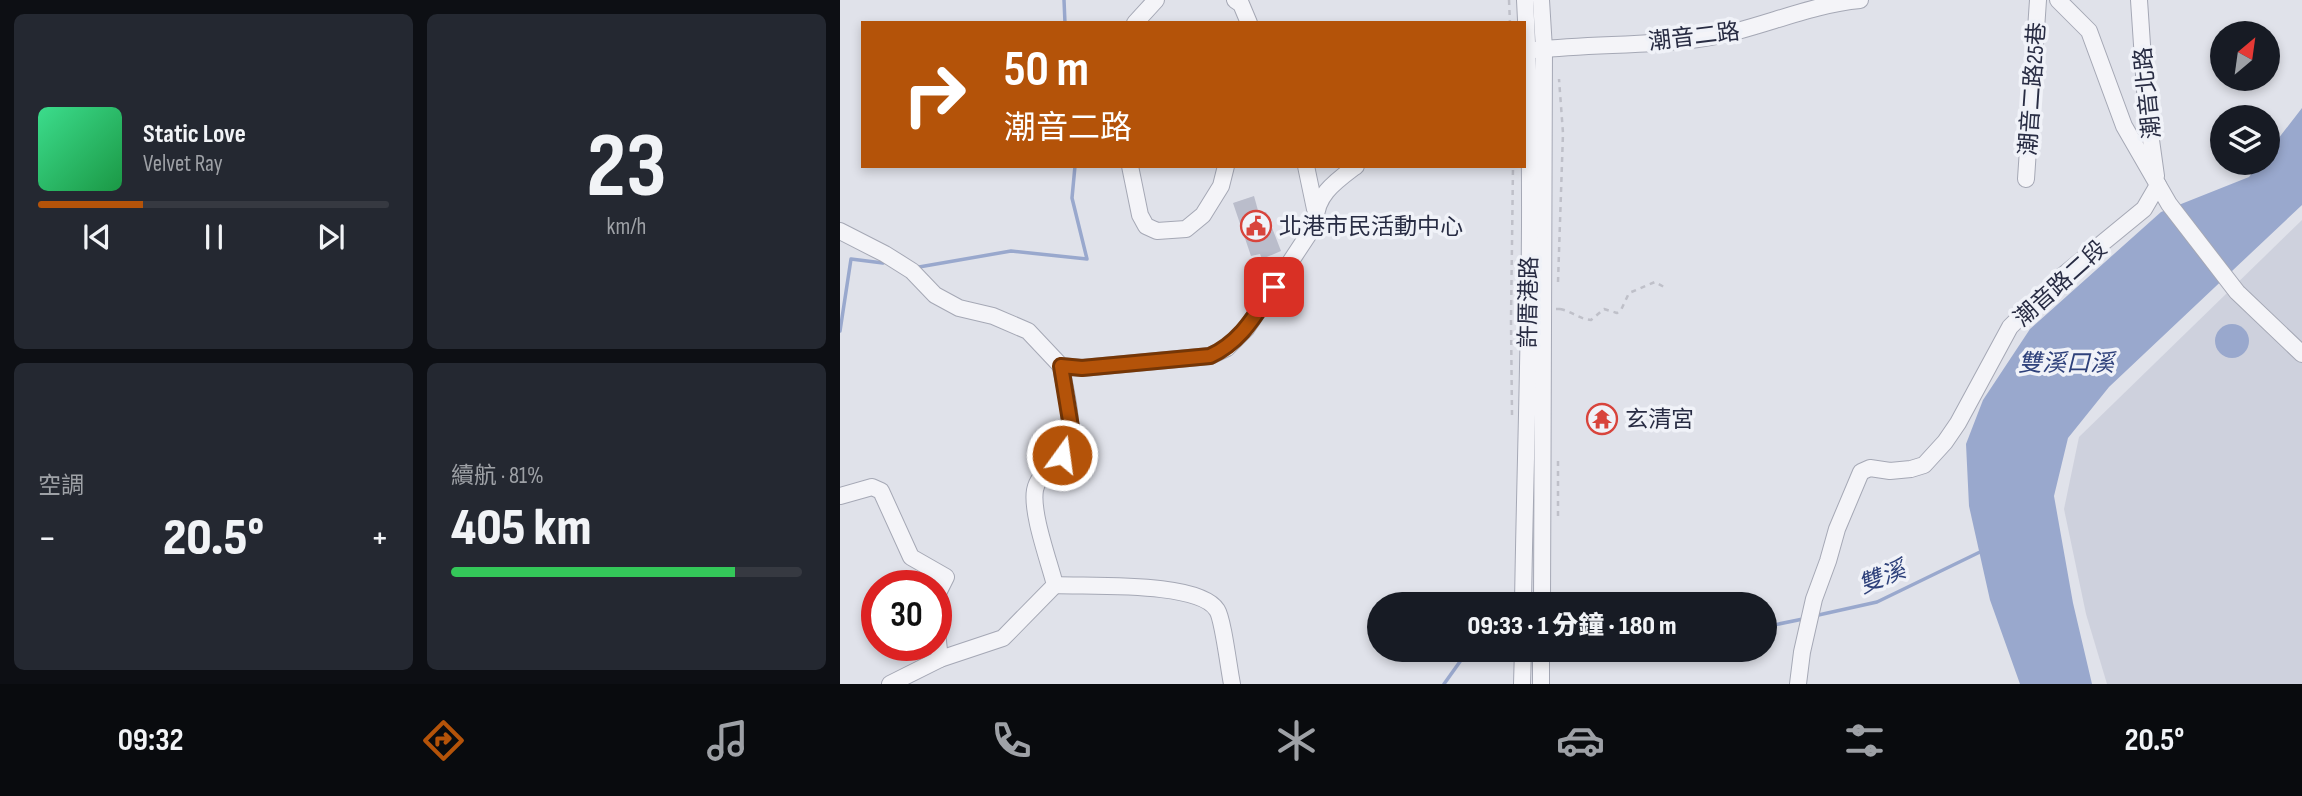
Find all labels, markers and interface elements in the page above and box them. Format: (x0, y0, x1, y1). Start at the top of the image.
street label: 潮音二路 (1647, 17, 1741, 56)
street label: 潮音二路25巷 (2014, 21, 2052, 157)
north arrow (2210, 21, 2280, 91)
map controls (2210, 21, 2280, 175)
text: 50 m (1004, 41, 1089, 100)
street label: 潮音北路 (2129, 46, 2167, 140)
icon: right (889, 49, 980, 140)
button: layers (2210, 105, 2280, 175)
text: 潮音二路 (1004, 109, 1132, 148)
text: 23 (586, 113, 667, 222)
text: Static Love (143, 119, 246, 150)
text: Velvet Ray (143, 150, 223, 178)
public building icon: 北港市民活動中心 (1239, 209, 1273, 243)
text: km/h (607, 213, 646, 241)
place label: 北港市民活動中心 (1279, 213, 1463, 241)
icon: previous (78, 218, 116, 256)
icon: pause (195, 218, 233, 256)
icon: next (312, 218, 350, 256)
street label: 潮音路二段 (2009, 235, 2113, 333)
street label: 許厝港路 (1514, 256, 1544, 348)
pin (1244, 257, 1304, 317)
icon: arrive (1255, 268, 1293, 306)
water label: 雙溪口溪 (2018, 349, 2117, 378)
temple icon: 玄清宮 (1585, 402, 1619, 436)
place label: 玄清宮 (1625, 406, 1694, 434)
position arrow (1025, 418, 1099, 492)
text: 續航 · 81% (451, 462, 544, 490)
text: 空調 (38, 472, 84, 500)
text: 405 km (451, 497, 591, 560)
text: 20.5° (163, 507, 264, 570)
text: − (38, 516, 57, 561)
text: + (370, 516, 389, 561)
water label: 雙溪 (1855, 554, 1913, 600)
speed limit sign: 30 (861, 570, 952, 661)
text: 09:33 · 1 分鐘 · 180 m (1467, 611, 1677, 642)
icon: directions (419, 716, 468, 765)
icon: music (703, 716, 752, 765)
icon: phone (987, 716, 1036, 765)
icon: climate (1272, 716, 1321, 765)
icon: car (1556, 716, 1605, 765)
icon: filters (1840, 716, 1889, 765)
text: 09:32 (118, 721, 184, 760)
text: 20.5° (2124, 721, 2184, 760)

